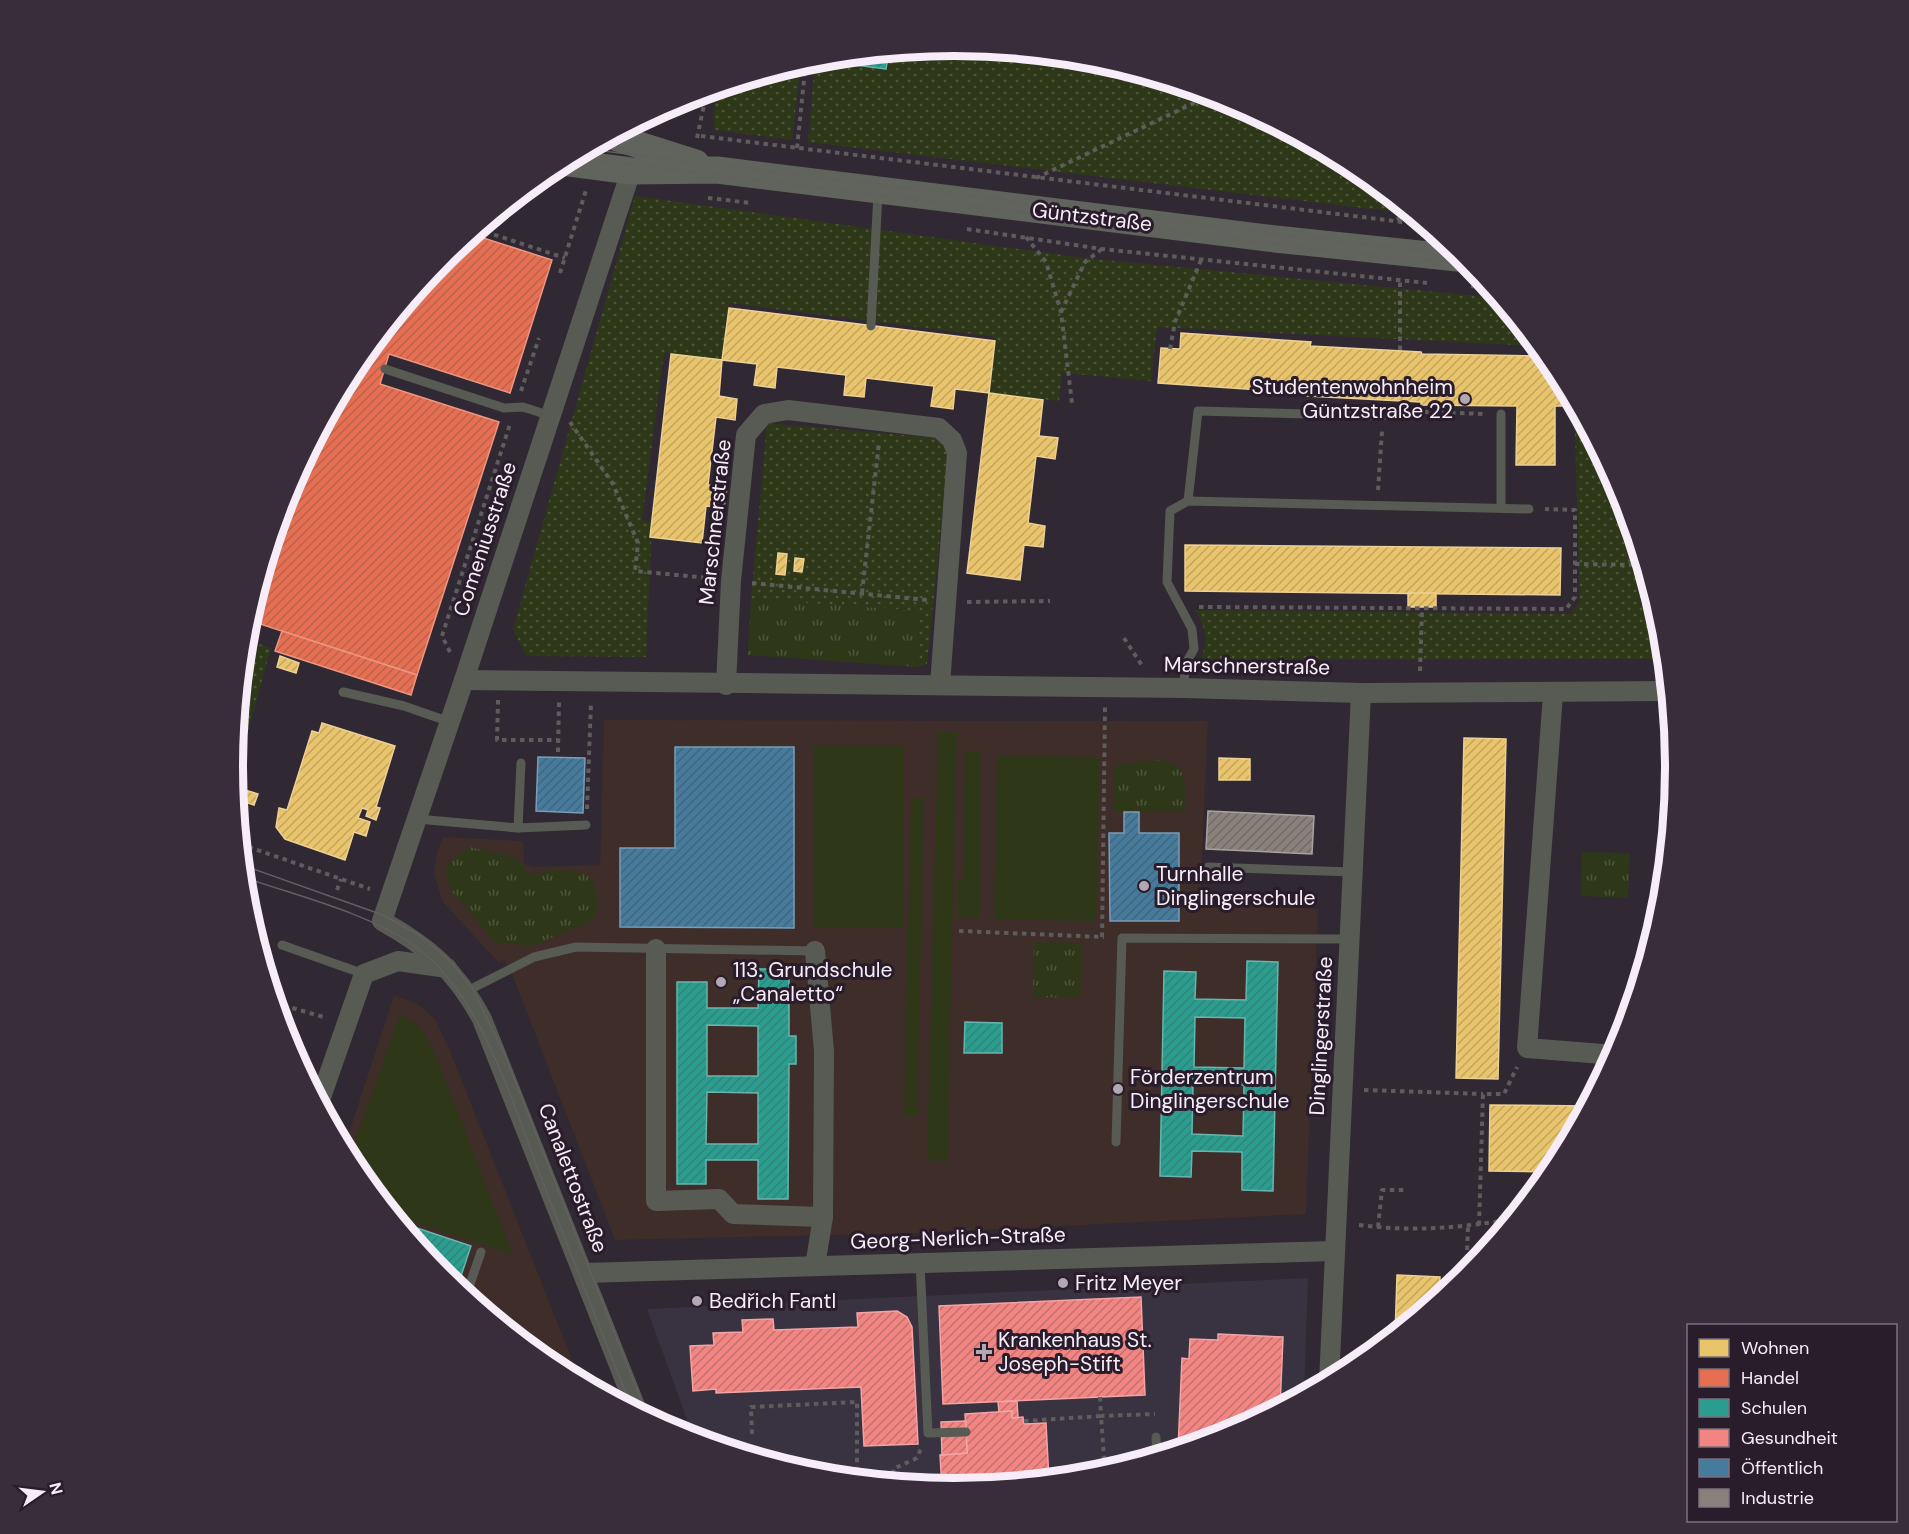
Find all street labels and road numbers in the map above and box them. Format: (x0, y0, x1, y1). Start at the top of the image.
street label: Güntzstraße (1030, 196, 1154, 238)
street label: Marschnerstraße (692, 438, 738, 606)
street label: Comeniusstraße (447, 458, 523, 620)
street label: Marschnerstraße (1164, 651, 1330, 681)
street label: Dinglingerstraße (1303, 956, 1339, 1116)
street label: Canalettostraße (532, 1099, 614, 1257)
street label: Georg-Nerlich-Straße (850, 1220, 1066, 1256)

